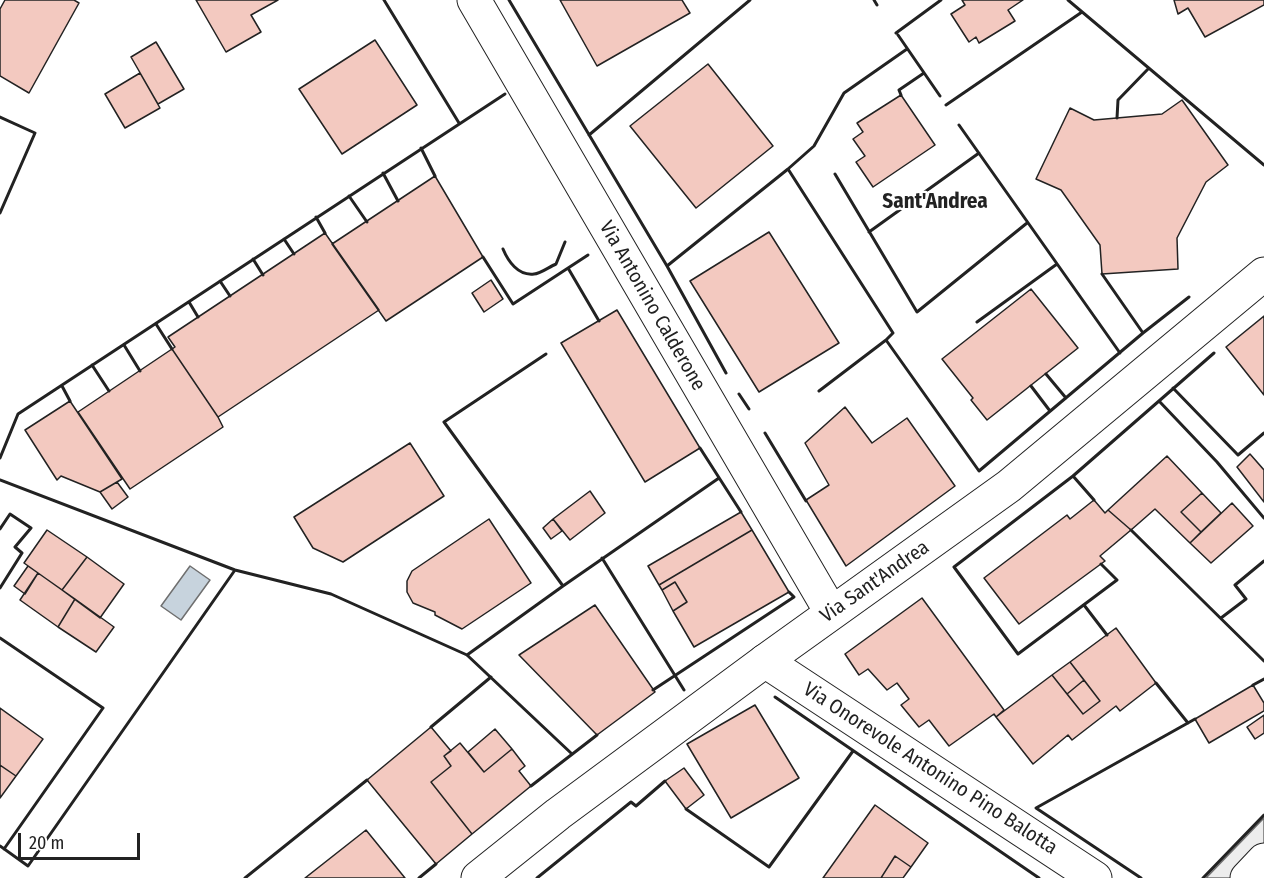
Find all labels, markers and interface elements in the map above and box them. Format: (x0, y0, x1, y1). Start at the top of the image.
district label: Sant'Andrea (882, 189, 988, 215)
street label: Via Antonino Calderone (594, 217, 710, 395)
street label: Via Sant'Andrea (816, 536, 934, 628)
street label: Via Onorevole Antonino Pino Balotta (798, 678, 1062, 860)
scale bar (21, 821, 142, 859)
text: 20 m (29, 832, 64, 854)

